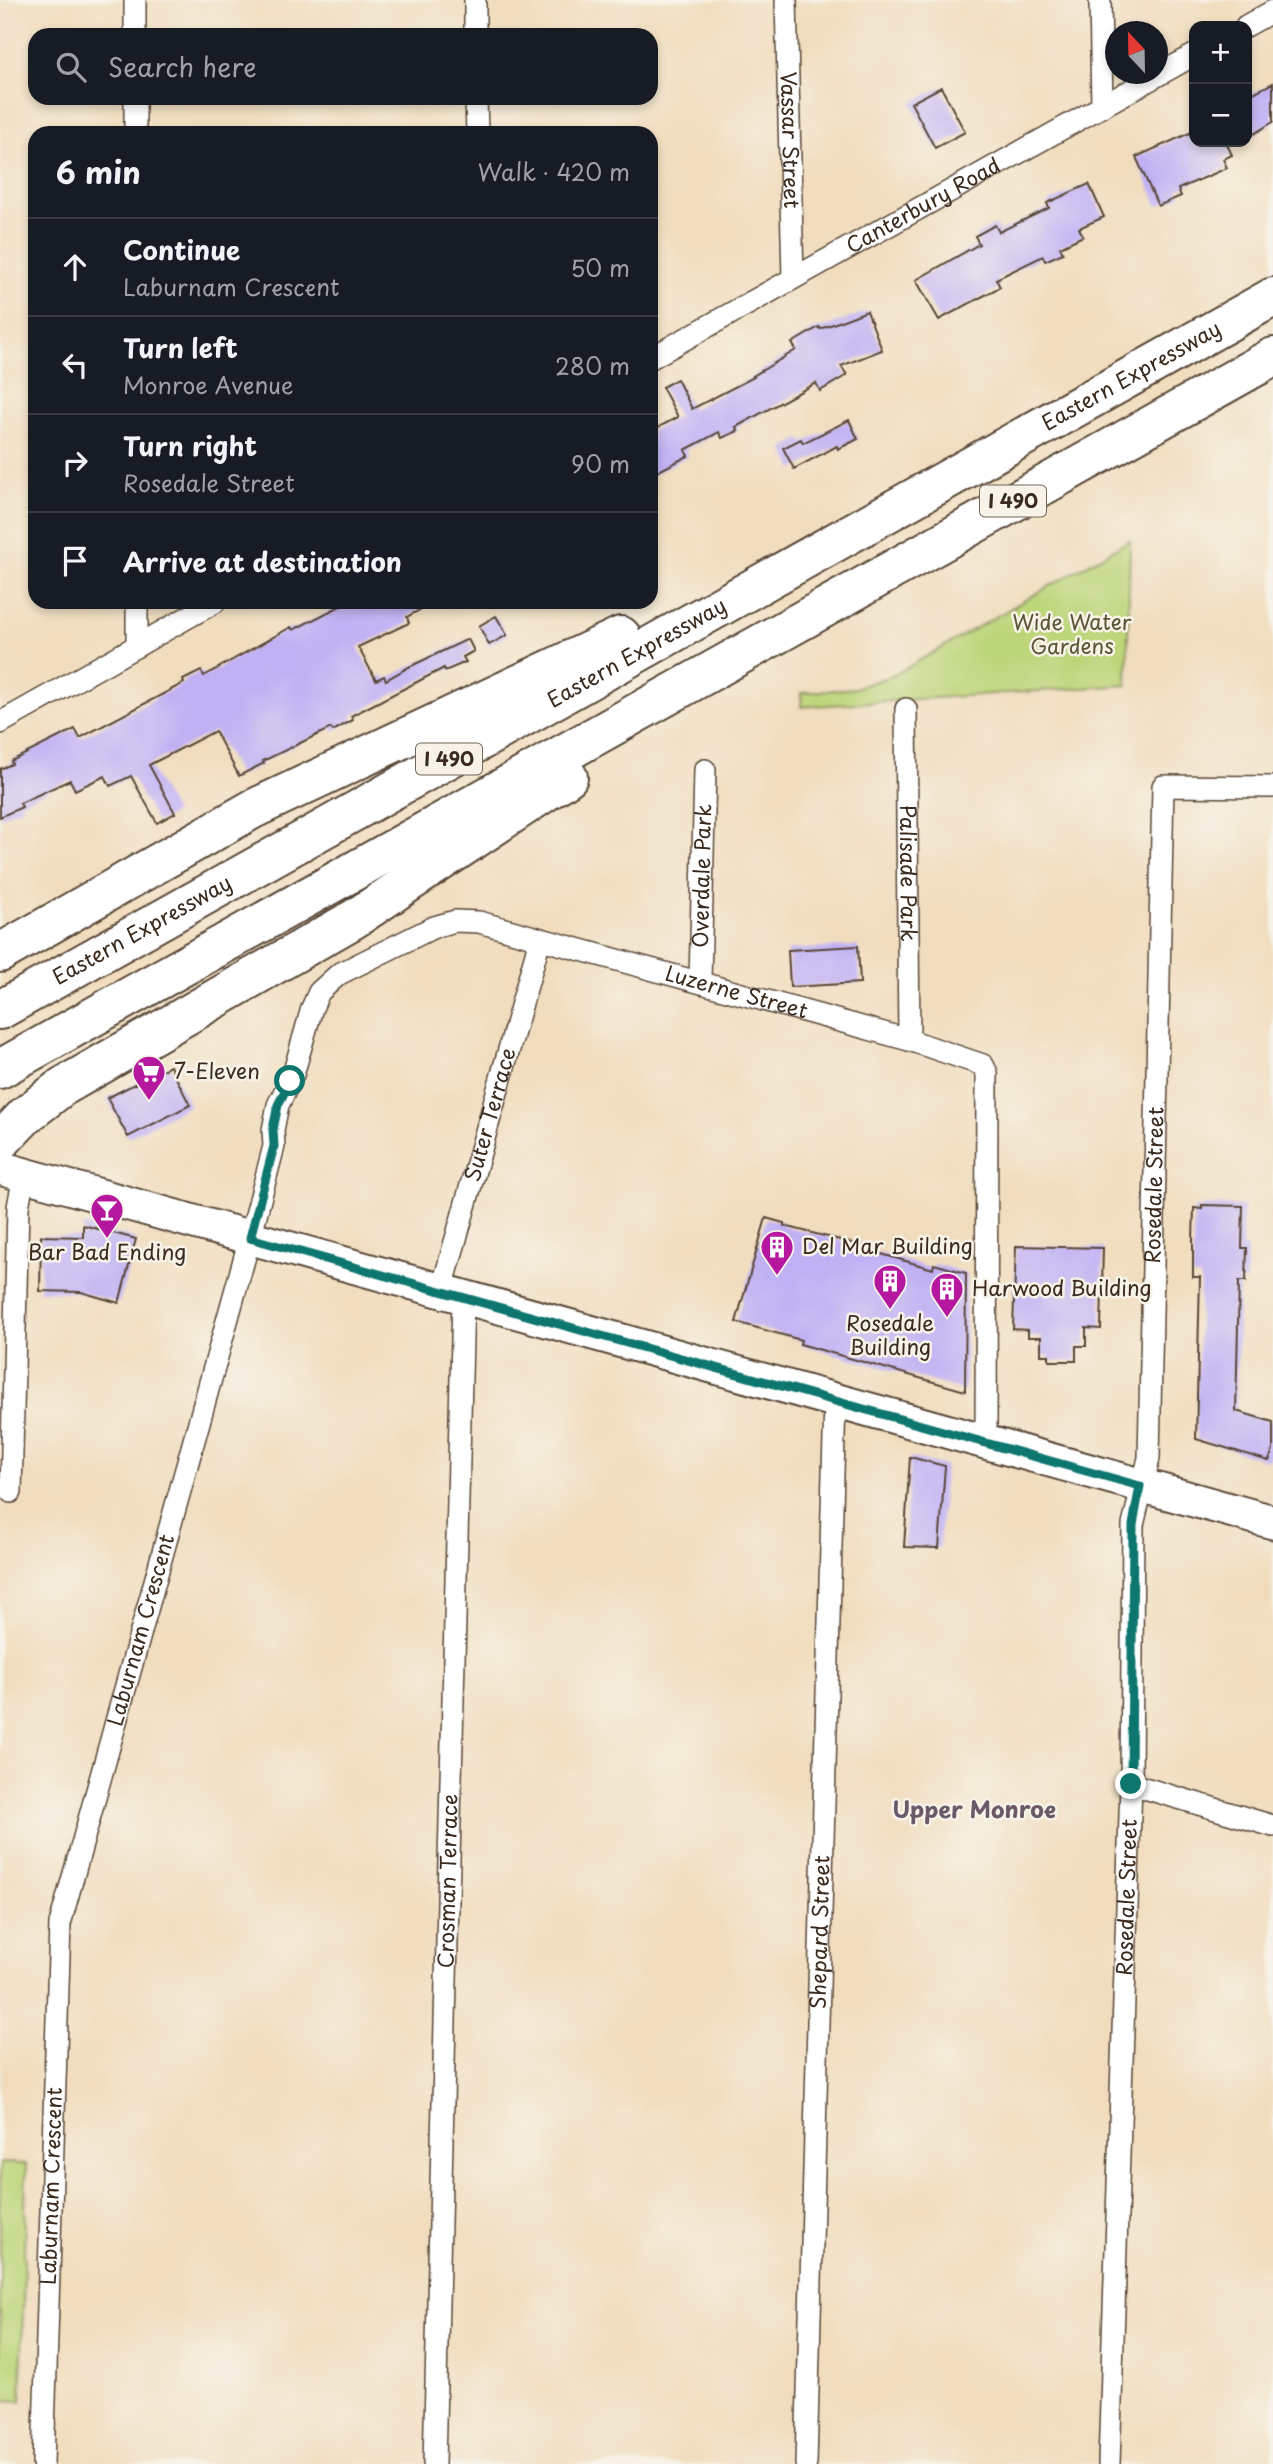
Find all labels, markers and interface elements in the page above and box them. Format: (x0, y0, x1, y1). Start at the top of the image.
north arrow (1105, 21, 1168, 84)
map controls (1189, 21, 1252, 147)
button: + (1189, 21, 1252, 84)
search box (28, 28, 658, 105)
text: Search here (108, 47, 257, 86)
icon: search (52, 48, 90, 86)
street label: Vassar Street (774, 71, 809, 209)
button: − (1189, 84, 1252, 147)
street label: Canterbury Road (839, 148, 1006, 260)
text: 6 min (56, 149, 141, 194)
text: Walk · 420 m (478, 154, 630, 189)
text: Continue (123, 230, 240, 269)
icon: ahead (56, 248, 94, 286)
text: 50 m (570, 250, 630, 285)
text: Laburnam Crescent (123, 269, 339, 304)
street label: Eastern Expressway (1035, 311, 1226, 438)
text: Turn left (123, 328, 238, 367)
icon: left (56, 346, 94, 384)
text: 280 m (555, 348, 630, 383)
text: Monroe Avenue (123, 367, 294, 402)
text: Turn right (123, 426, 257, 465)
icon: right (56, 444, 94, 482)
text: 90 m (571, 446, 630, 481)
text: Rosedale Street (123, 465, 295, 500)
road number: I 490 (980, 486, 1046, 516)
icon: arrive (56, 542, 94, 580)
text: Arrive at destination (123, 542, 402, 581)
street label: Eastern Expressway (540, 588, 731, 715)
park label: Wide Water Gardens (1012, 605, 1132, 661)
road number: I 490 (416, 744, 482, 774)
street label: Overdale Park (683, 803, 718, 948)
street label: Palisade Park (893, 804, 926, 942)
street label: Eastern Expressway (46, 866, 237, 992)
street label: Luzerne Street (662, 956, 812, 1026)
street label: Suter Terrace (455, 1044, 523, 1185)
supermarket icon: 7-Eleven (130, 1053, 168, 1102)
place label: 7-Eleven (174, 1054, 260, 1086)
route start (274, 1065, 305, 1096)
street label: Rosedale Street (1135, 1107, 1170, 1264)
bar icon: Bar Bad Ending (88, 1191, 126, 1240)
building icon: Del Mar Building (758, 1228, 796, 1277)
place label: Del Mar Building (802, 1229, 973, 1261)
place label: Bar Bad Ending (28, 1235, 186, 1267)
building icon: Rosedale Building (871, 1262, 909, 1311)
building icon: Harwood Building (928, 1270, 966, 1319)
place label: Harwood Building (972, 1271, 1152, 1303)
place label: Rosedale Building (846, 1306, 934, 1362)
street label: Laburnam Crescent (98, 1530, 181, 1729)
route end (1115, 1768, 1146, 1799)
district label: Upper Monroe (892, 1791, 1056, 1826)
street label: Crosman Terrace (428, 1794, 465, 1969)
street label: Rosedale Street (1107, 1818, 1144, 1976)
street label: Shepard Street (800, 1855, 837, 2010)
street label: Laburnam Crescent (31, 2087, 69, 2285)

